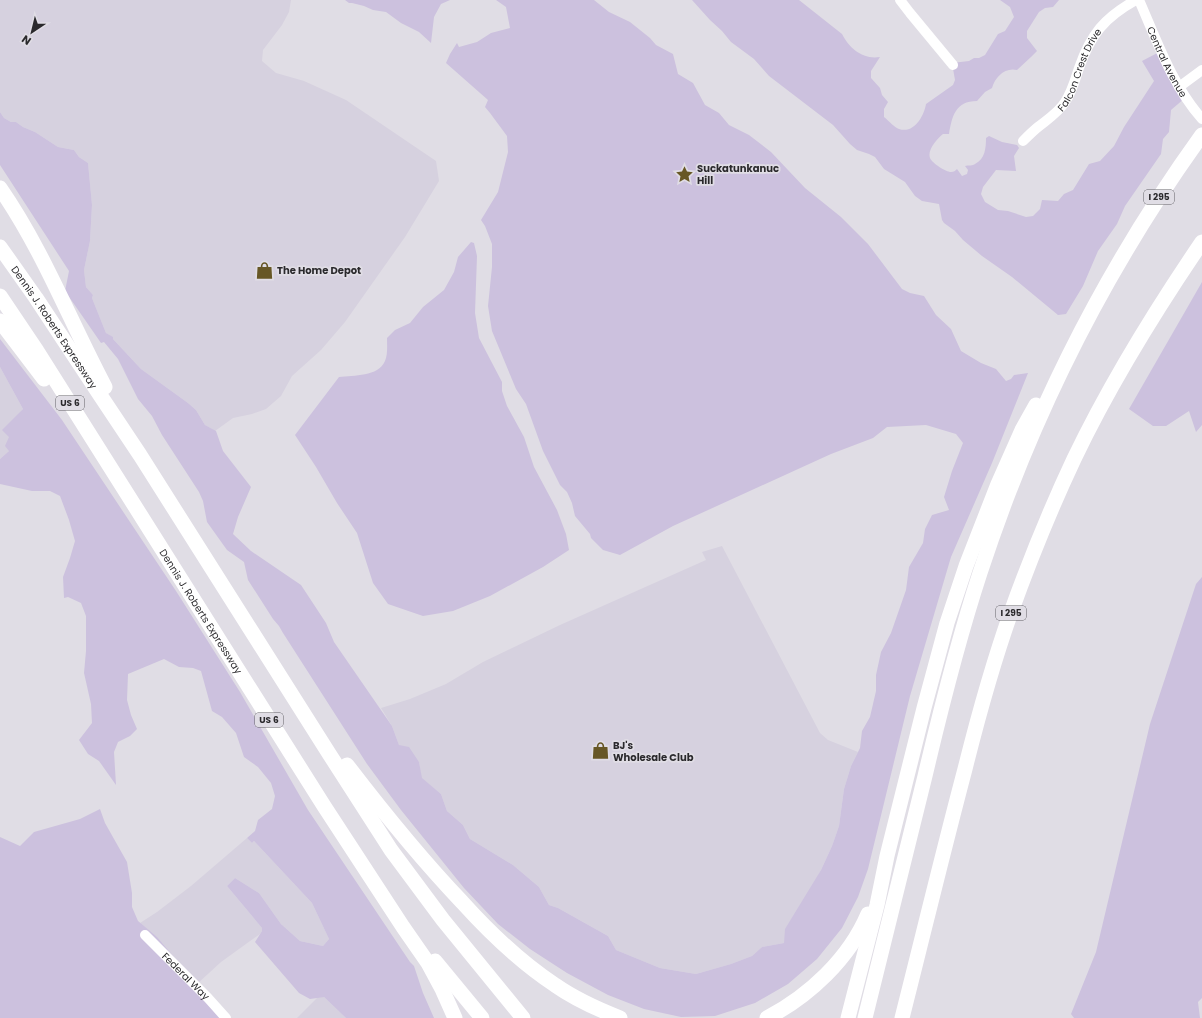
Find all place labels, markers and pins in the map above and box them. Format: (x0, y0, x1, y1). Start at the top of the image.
place label: Suckatunkanuc Hill (697, 161, 779, 188)
place icon: Suckatunkanuc Hill (674, 164, 694, 184)
shop icon: The Home Depot (254, 260, 274, 280)
place label: The Home Depot (277, 263, 361, 278)
place label: BJ's Wholesale Club (613, 738, 694, 765)
shop icon: BJ's Wholesale Club (590, 741, 610, 761)

